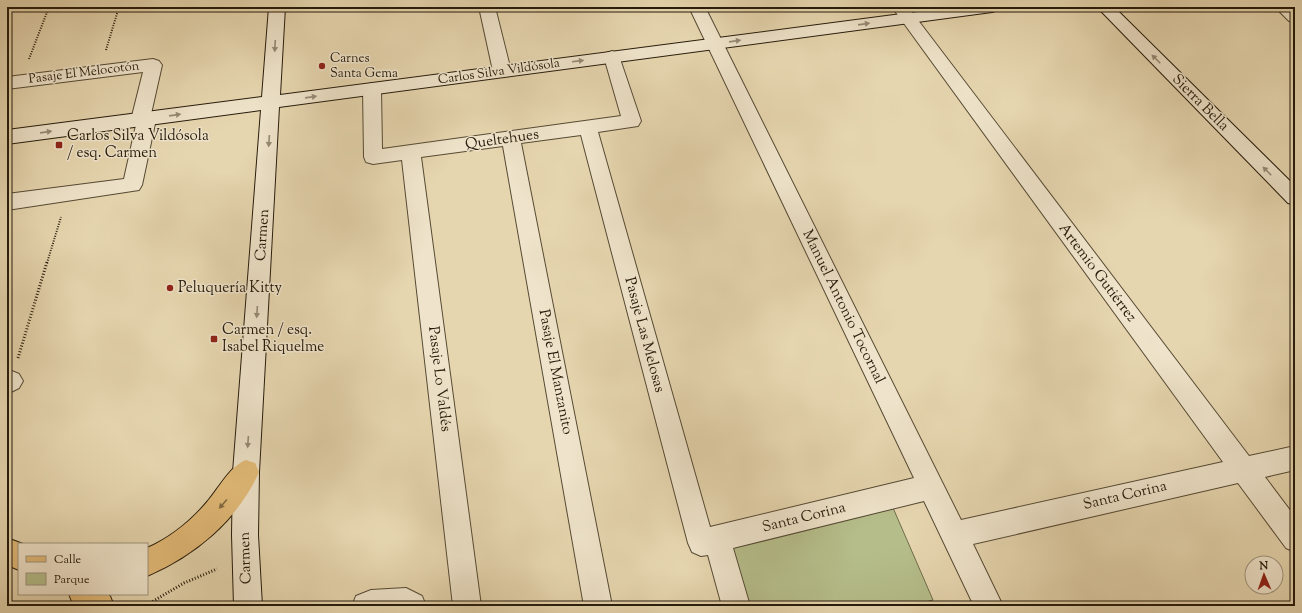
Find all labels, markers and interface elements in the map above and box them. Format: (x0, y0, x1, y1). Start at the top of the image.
one-way arrow (858, 21, 870, 27)
one-way arrow (729, 38, 741, 44)
one-way arrow (271, 40, 278, 52)
place label: Carnes Santa Gema (330, 50, 398, 83)
one-way arrow (1151, 54, 1161, 64)
street label: Carlos Silva Vildósola (437, 55, 561, 89)
street label: Pasaje El Melocotón (28, 57, 141, 89)
one-way arrow (572, 58, 584, 64)
marker: Carnes Santa Gema (317, 61, 327, 71)
street label: Sierra Bella (1167, 70, 1233, 136)
one-way arrow (304, 94, 317, 100)
one-way arrow (168, 112, 181, 118)
street label: Queltehues (464, 124, 540, 156)
place label: Carlos Silva Vildósola / esq. Carmen (67, 126, 209, 164)
one-way arrow (40, 129, 52, 135)
one-way arrow (266, 135, 273, 147)
marker: Carlos Silva Vildósola / esq. Carmen (54, 140, 64, 150)
one-way arrow (1263, 166, 1272, 176)
street label: Carmen (251, 208, 275, 262)
street label: Artemio Gutiérrez (1053, 219, 1141, 327)
street label: Manuel Antonio Tocornal (797, 226, 889, 388)
street label: Pasaje Las Melosas (619, 275, 670, 395)
place label: Peluquería Kitty (178, 278, 283, 299)
marker: Peluquería Kitty (165, 283, 175, 293)
one-way arrow (254, 306, 261, 318)
street label: Pasaje El Manzanito (533, 308, 577, 436)
place label: Carmen / esq. Isabel Riquelme (222, 320, 324, 358)
street label: Pasaje Lo Valdés (422, 325, 456, 433)
marker: Carmen / esq. Isabel Riquelme (209, 334, 219, 344)
one-way arrow (245, 436, 252, 448)
street label: Santa Corina (1081, 476, 1169, 516)
street label: Santa Corina (760, 497, 848, 539)
one-way arrow (219, 499, 228, 509)
street label: Carmen (235, 531, 257, 585)
legend (18, 543, 148, 595)
text: Calle (54, 551, 82, 569)
north arrow (1244, 555, 1284, 595)
text: N (1258, 558, 1269, 574)
text: Parque (54, 571, 90, 589)

